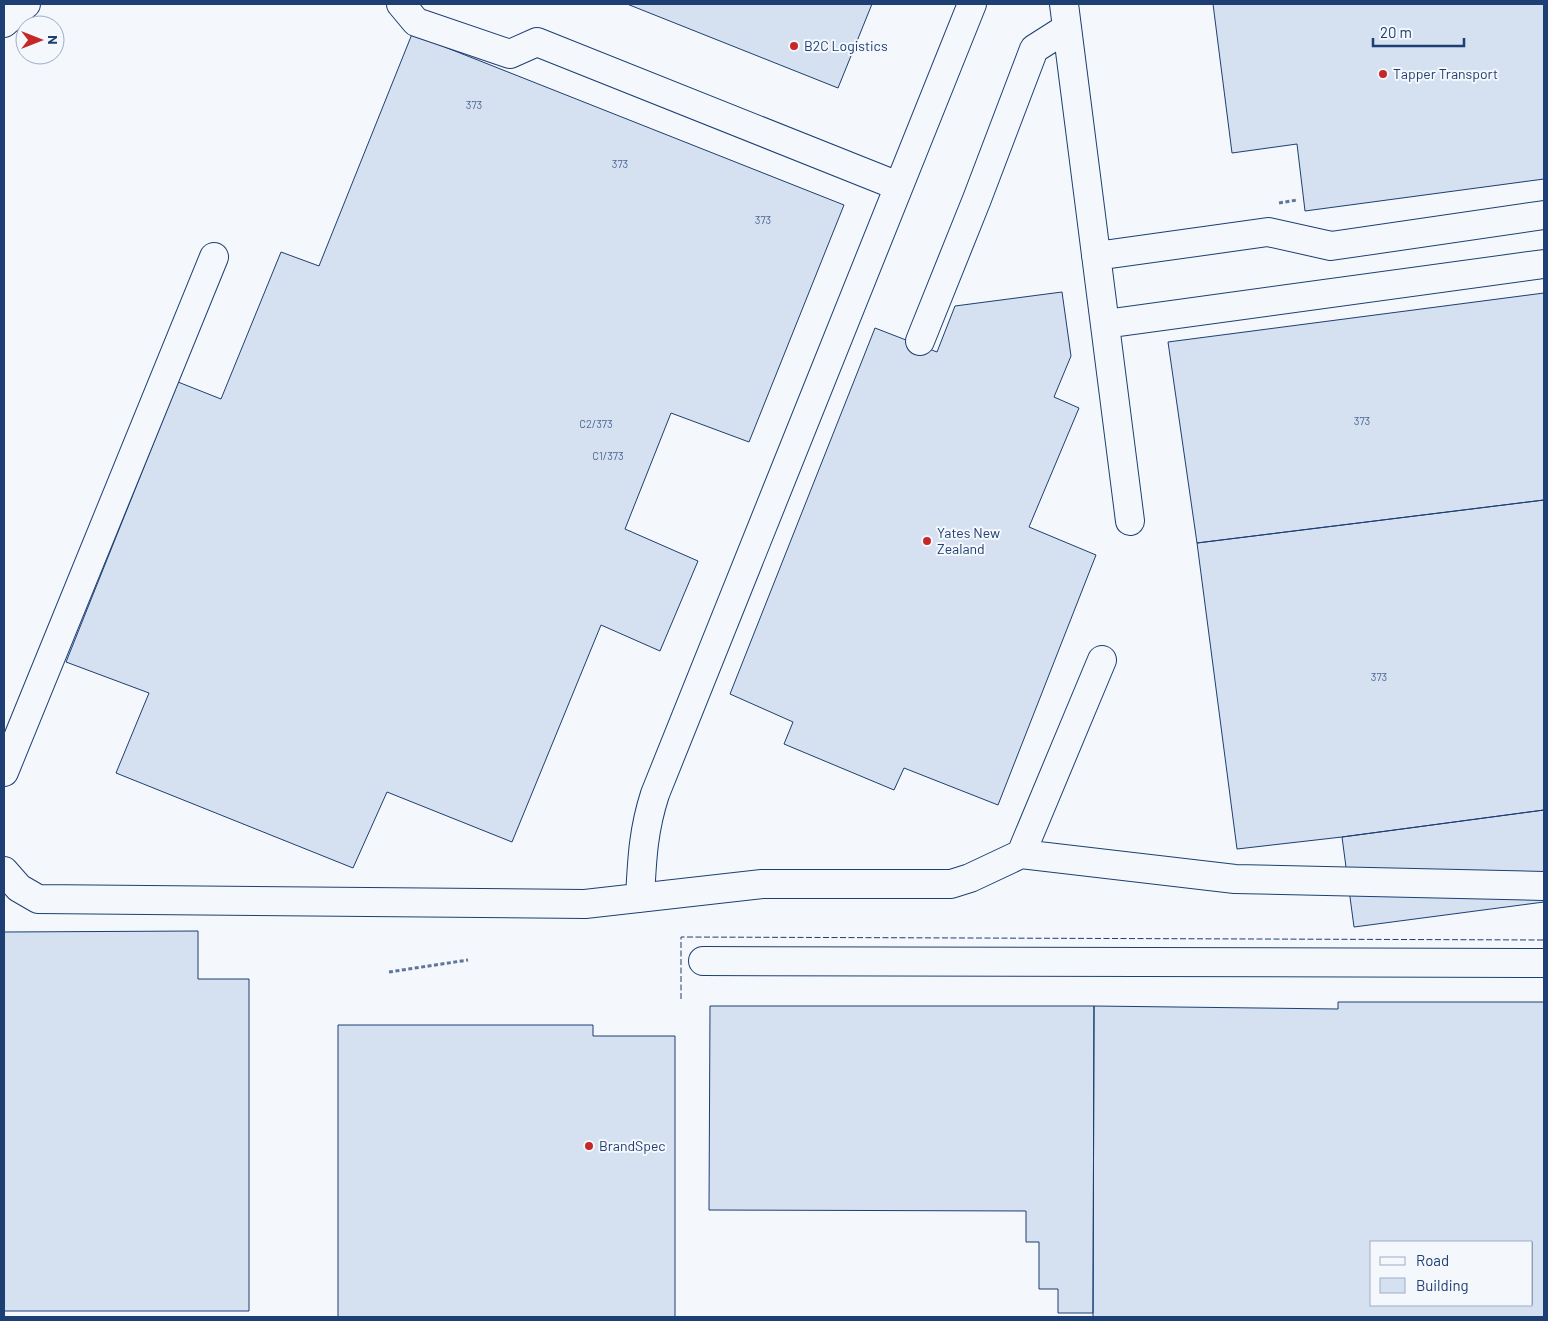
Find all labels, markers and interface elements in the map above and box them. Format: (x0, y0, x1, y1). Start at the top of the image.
north arrow (15, 15, 65, 65)
scale bar (1373, 15, 1464, 47)
text: 20 m (1380, 23, 1412, 41)
text: N (45, 35, 62, 45)
place label: B2C Logistics (804, 37, 888, 54)
marker: B2C Logistics (788, 40, 800, 52)
place label: Tapper Transport (1393, 65, 1498, 82)
marker: Tapper Transport (1377, 68, 1389, 80)
house number: 373 (466, 98, 482, 111)
house number: 373 (612, 157, 628, 170)
house number: 373 (755, 213, 771, 226)
house number: 373 (1354, 414, 1370, 427)
house number: C2/373 (579, 417, 613, 430)
house number: C1/373 (592, 449, 624, 462)
place label: Yates New Zealand (937, 524, 1000, 557)
marker: Yates New Zealand (921, 535, 933, 547)
house number: 373 (1371, 670, 1387, 683)
place label: BrandSpec (599, 1137, 666, 1154)
marker: BrandSpec (583, 1140, 595, 1152)
legend (1370, 1241, 1533, 1306)
text: Road (1416, 1251, 1449, 1269)
text: Building (1416, 1276, 1469, 1294)

